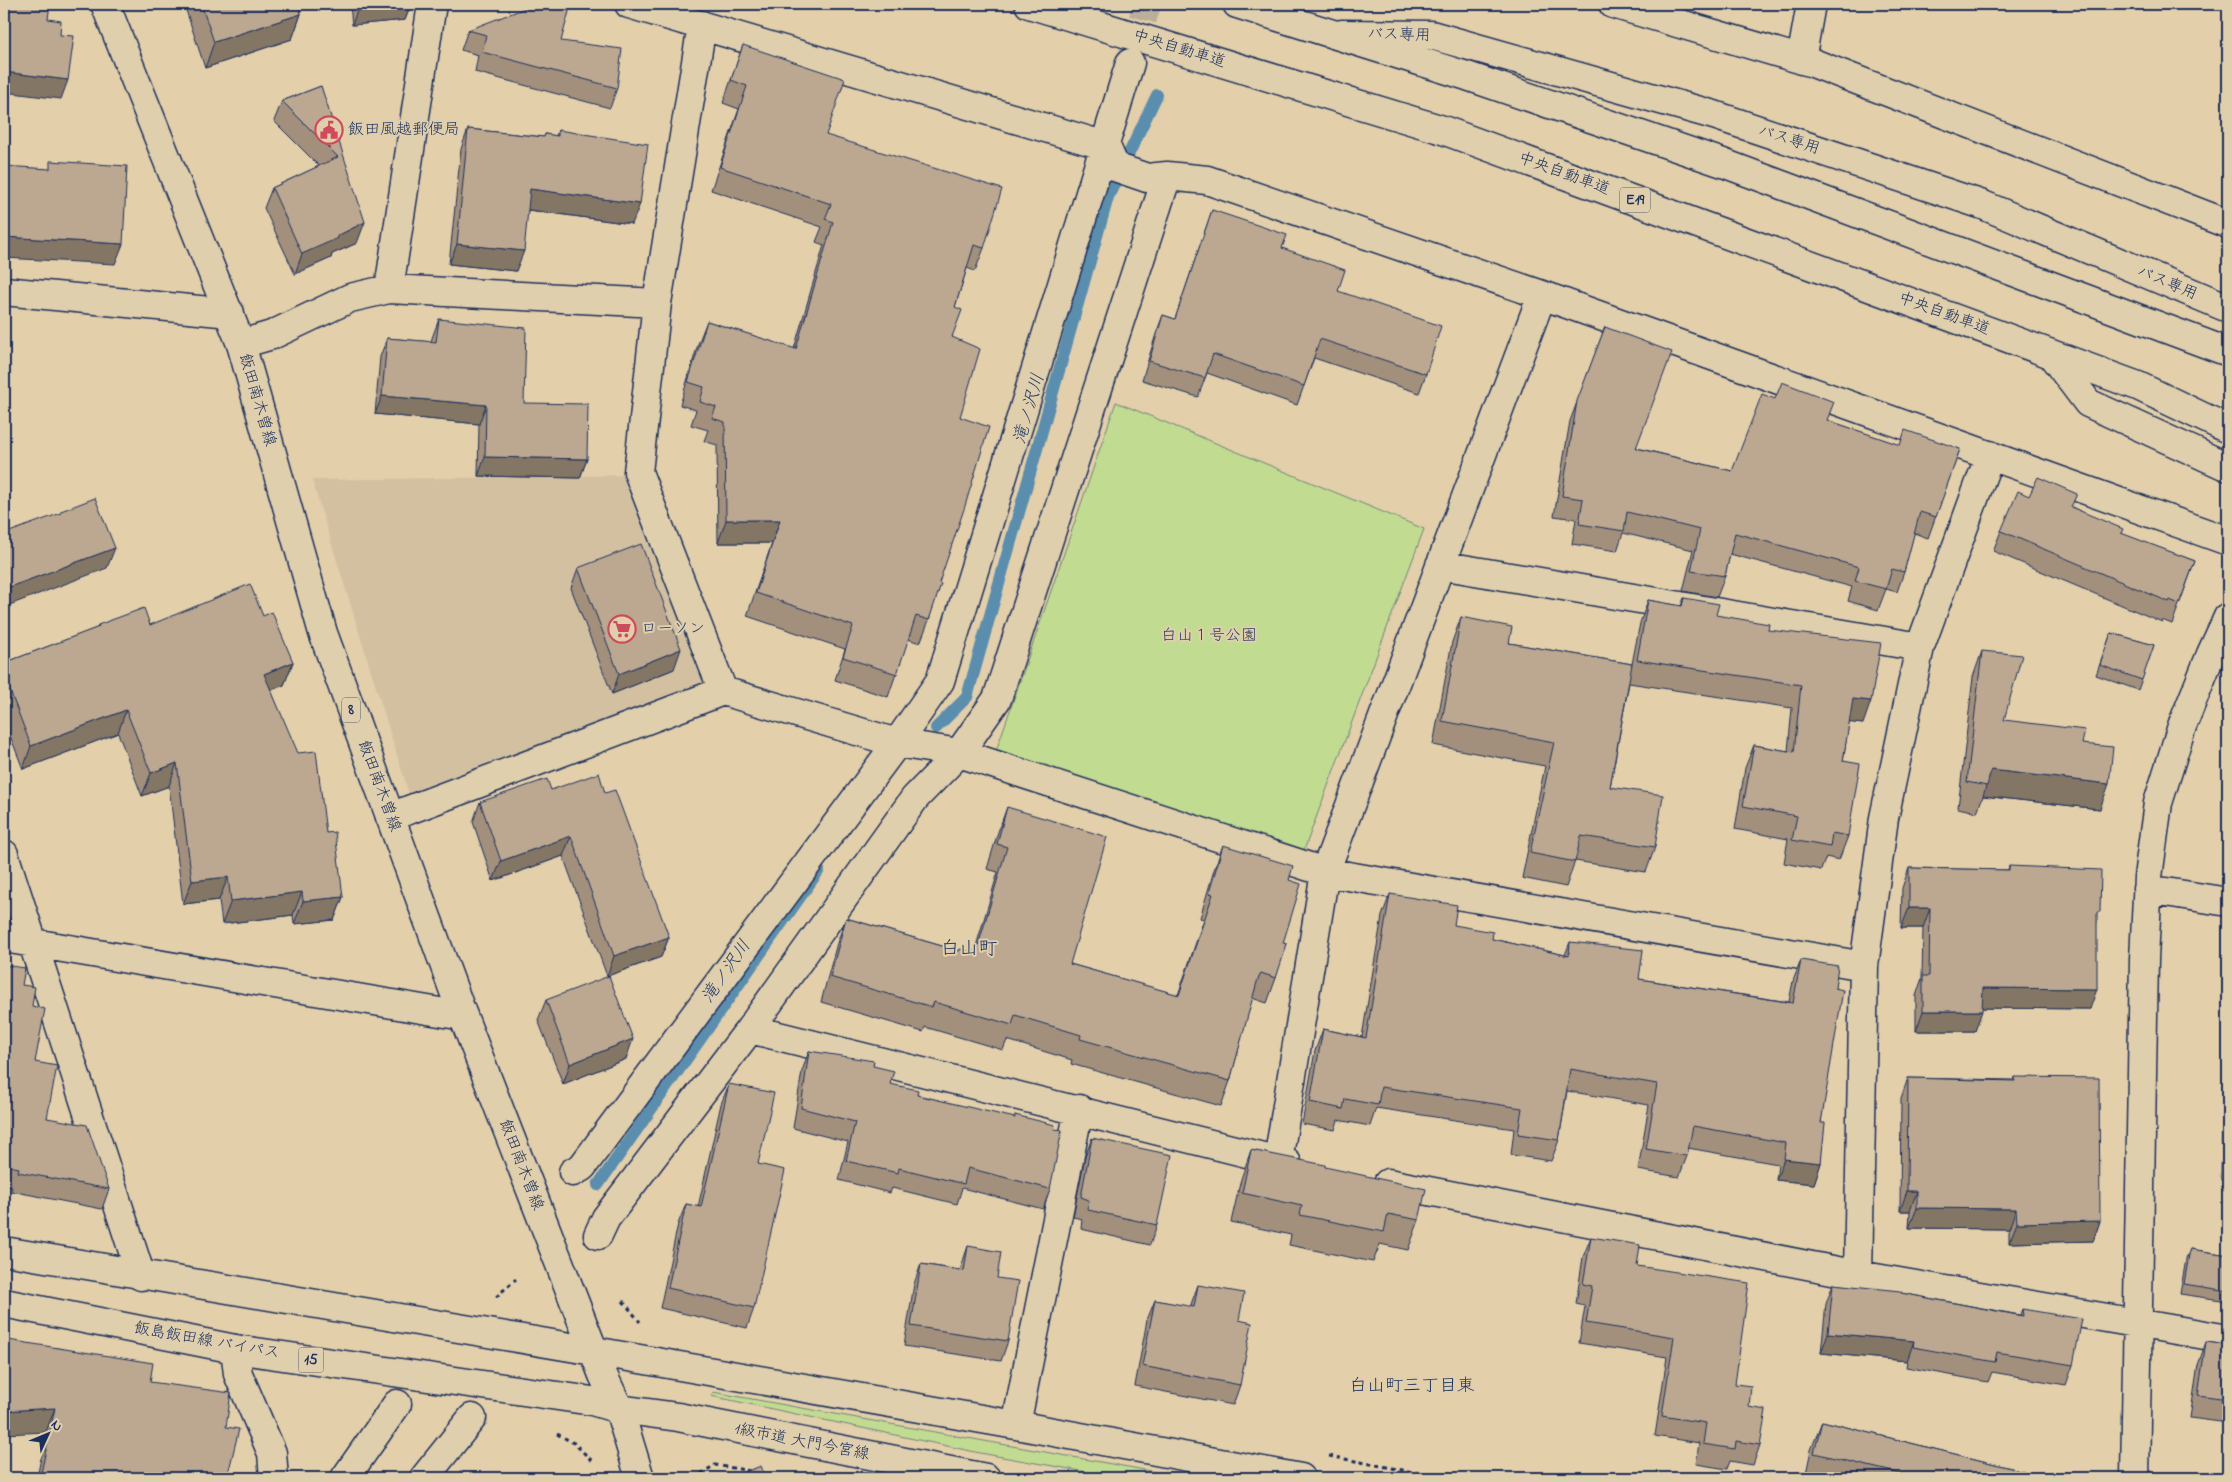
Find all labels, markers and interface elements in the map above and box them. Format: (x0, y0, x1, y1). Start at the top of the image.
street label: バス専用 (1367, 22, 1431, 48)
street label: 中央自動車道 (1130, 23, 1228, 75)
public building icon: 飯田風越郵便局 (314, 115, 344, 145)
place label: 飯田風越郵便局 (348, 118, 460, 142)
street label: バス専用 (1755, 119, 1823, 161)
street label: 中央自動車道 (1515, 146, 1613, 202)
road number: E19 (1620, 188, 1650, 212)
street label: バス専用 (2133, 259, 2201, 307)
street label: 中央自動車道 (1895, 286, 1993, 342)
street label: 飯田南木曽線 (232, 351, 282, 449)
water label: 滝ノ沢川 (1008, 371, 1052, 447)
supermarket icon: ローソン (607, 614, 637, 644)
place label: ローソン (641, 617, 705, 641)
park label: 白山１号公園 (1161, 624, 1257, 648)
road number: 8 (342, 698, 360, 722)
street label: 飯田南木曽線 (351, 737, 407, 835)
water label: 滝ノ沢川 (696, 935, 758, 1009)
district label: 白山町 (940, 936, 998, 963)
street label: 飯田南木曽線 (493, 1116, 549, 1214)
street label: 飯島飯田線 バイパス (132, 1316, 282, 1366)
road number: 15 (298, 1348, 324, 1372)
district label: 白山町三丁目東 (1349, 1374, 1475, 1400)
north arrow (22, 1410, 72, 1460)
text: N (45, 1415, 67, 1437)
street label: 1級市道 大門今宮線 (732, 1417, 872, 1467)

